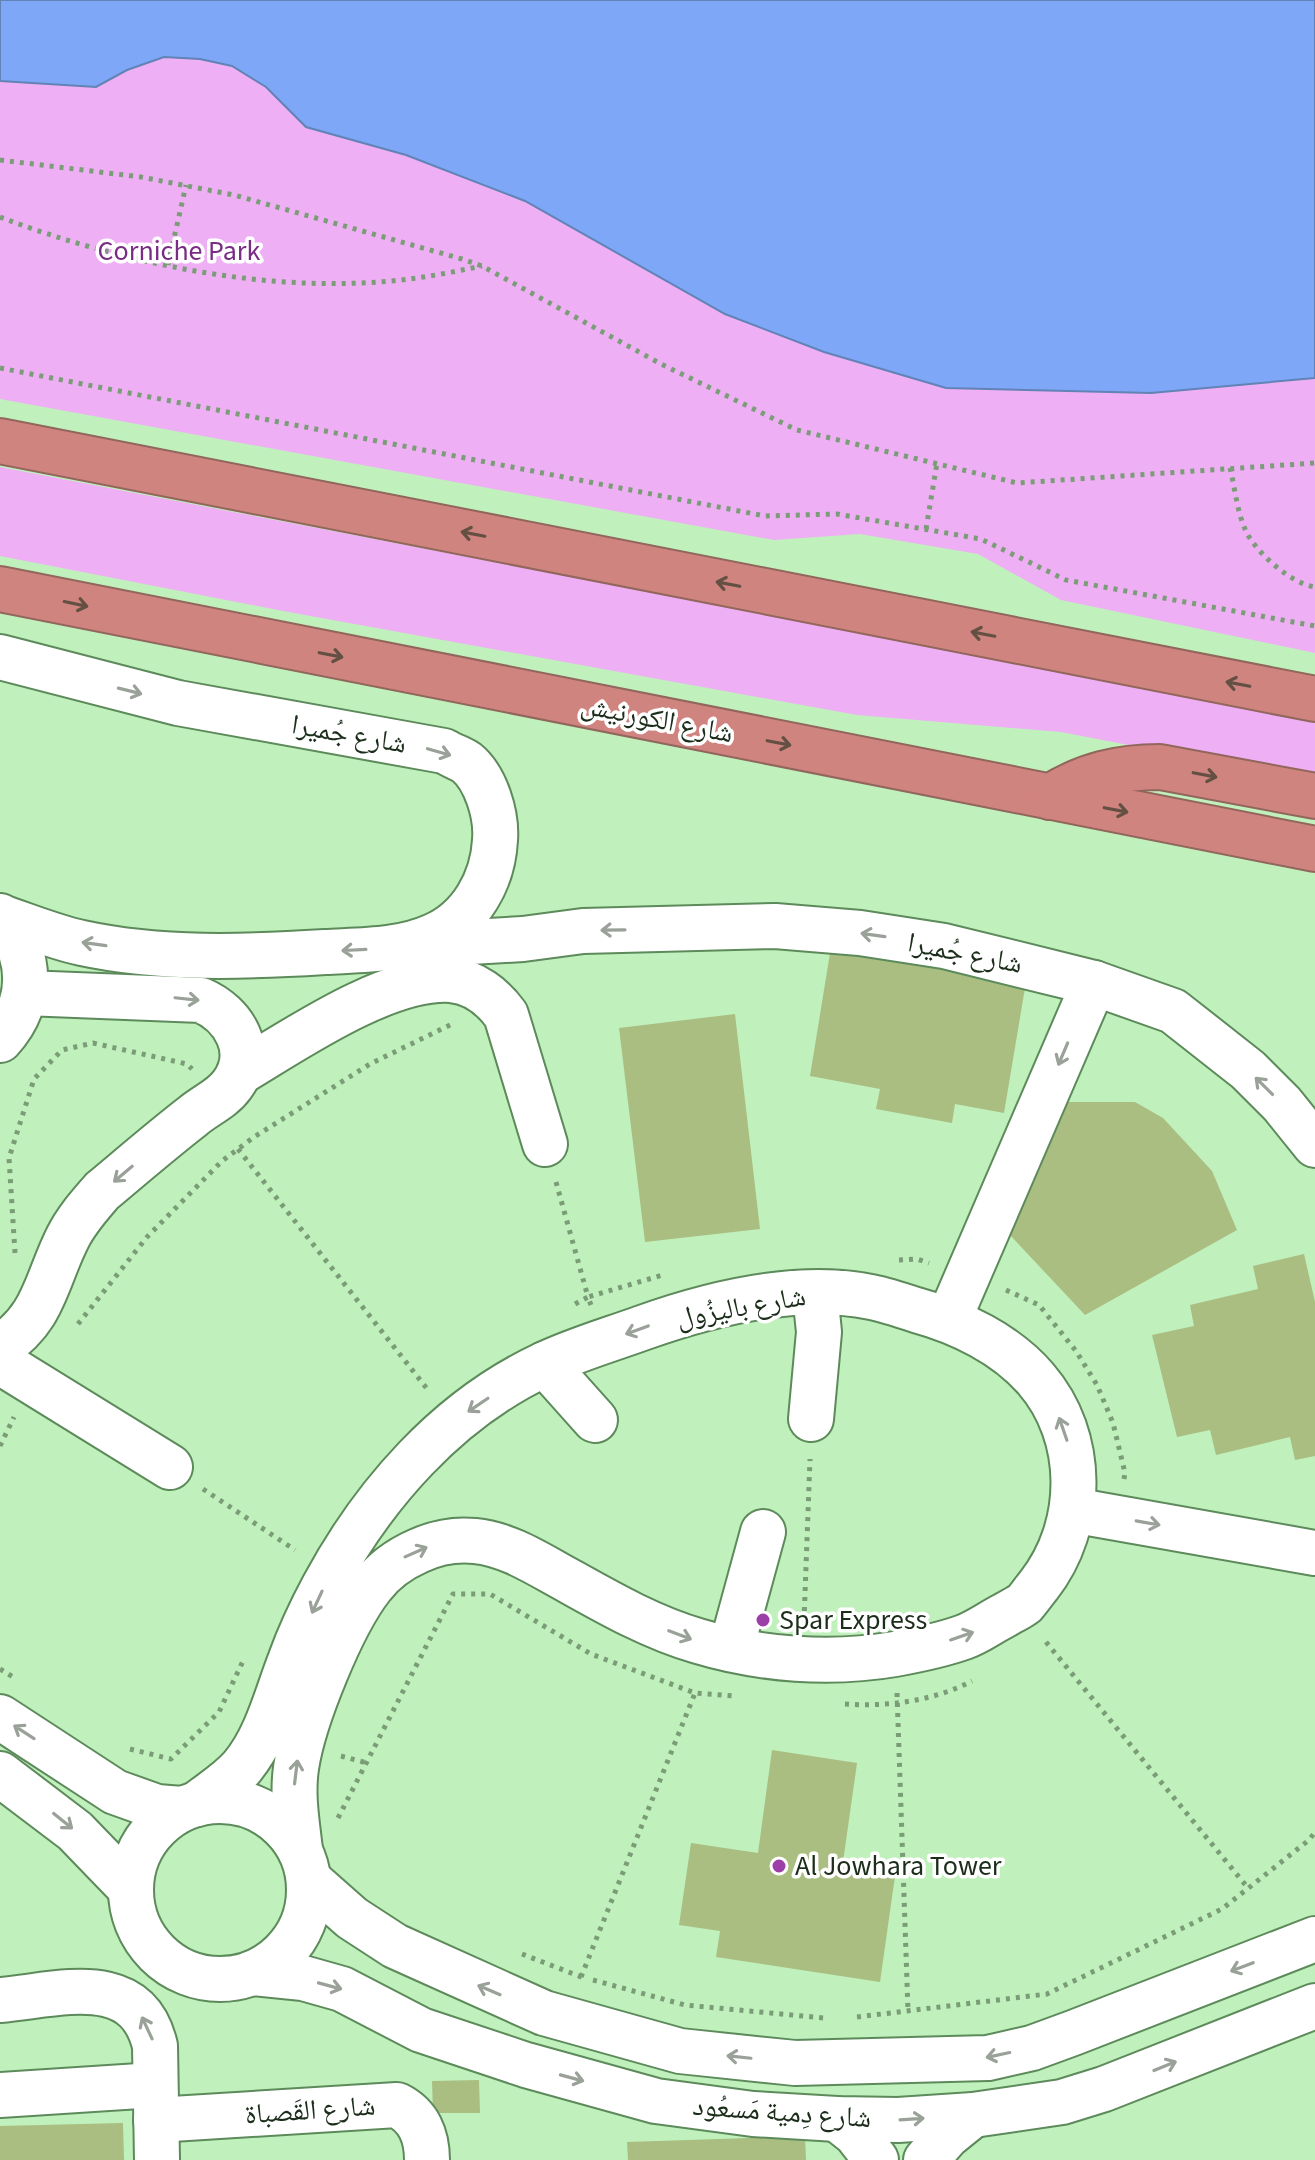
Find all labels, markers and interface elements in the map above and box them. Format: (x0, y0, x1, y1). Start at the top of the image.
park label: Corniche Park (98, 231, 261, 271)
one-way arrow (461, 525, 486, 540)
one-way arrow (716, 576, 742, 591)
one-way arrow (63, 597, 89, 612)
one-way arrow (971, 626, 997, 641)
one-way arrow (318, 649, 344, 664)
one-way arrow (1226, 676, 1252, 691)
one-way arrow (116, 684, 142, 699)
street label: شارع الكورنيش (577, 685, 737, 753)
street label: شارع جُميرا (288, 704, 410, 764)
one-way arrow (765, 737, 791, 752)
one-way arrow (426, 745, 452, 760)
one-way arrow (1191, 768, 1217, 783)
one-way arrow (1103, 803, 1129, 818)
street label: شارع جُميرا (904, 922, 1026, 984)
one-way arrow (600, 923, 627, 938)
one-way arrow (861, 927, 886, 942)
one-way arrow (82, 936, 108, 951)
one-way arrow (341, 943, 368, 958)
one-way arrow (173, 992, 200, 1007)
one-way arrow (1055, 1042, 1070, 1066)
one-way arrow (1255, 1077, 1274, 1096)
one-way arrow (113, 1165, 134, 1183)
street label: شارع باليزُول (673, 1276, 809, 1338)
one-way arrow (625, 1324, 650, 1338)
one-way arrow (468, 1396, 490, 1413)
one-way arrow (1054, 1417, 1069, 1442)
one-way arrow (1135, 1517, 1161, 1532)
one-way arrow (404, 1543, 428, 1558)
one-way arrow (309, 1590, 324, 1614)
place label: Spar Express (779, 1600, 927, 1640)
marker: Spar Express (754, 1611, 772, 1629)
one-way arrow (949, 1628, 974, 1643)
one-way arrow (667, 1629, 692, 1643)
one-way arrow (13, 1724, 36, 1740)
one-way arrow (289, 1760, 304, 1786)
one-way arrow (52, 1811, 73, 1829)
place label: Al Jowhara Tower (795, 1846, 1002, 1886)
marker: Al Jowhara Tower (770, 1857, 788, 1875)
one-way arrow (1230, 1961, 1255, 1975)
one-way arrow (317, 1979, 343, 1994)
one-way arrow (477, 1981, 502, 1996)
one-way arrow (139, 2016, 154, 2040)
one-way arrow (726, 2049, 753, 2064)
one-way arrow (986, 2049, 1012, 2064)
one-way arrow (1152, 2058, 1177, 2072)
one-way arrow (559, 2071, 585, 2086)
street label: شارع القَصباة (243, 2085, 377, 2135)
street label: شارع دِمية مَسعُود (691, 2086, 873, 2138)
one-way arrow (898, 2111, 925, 2126)

